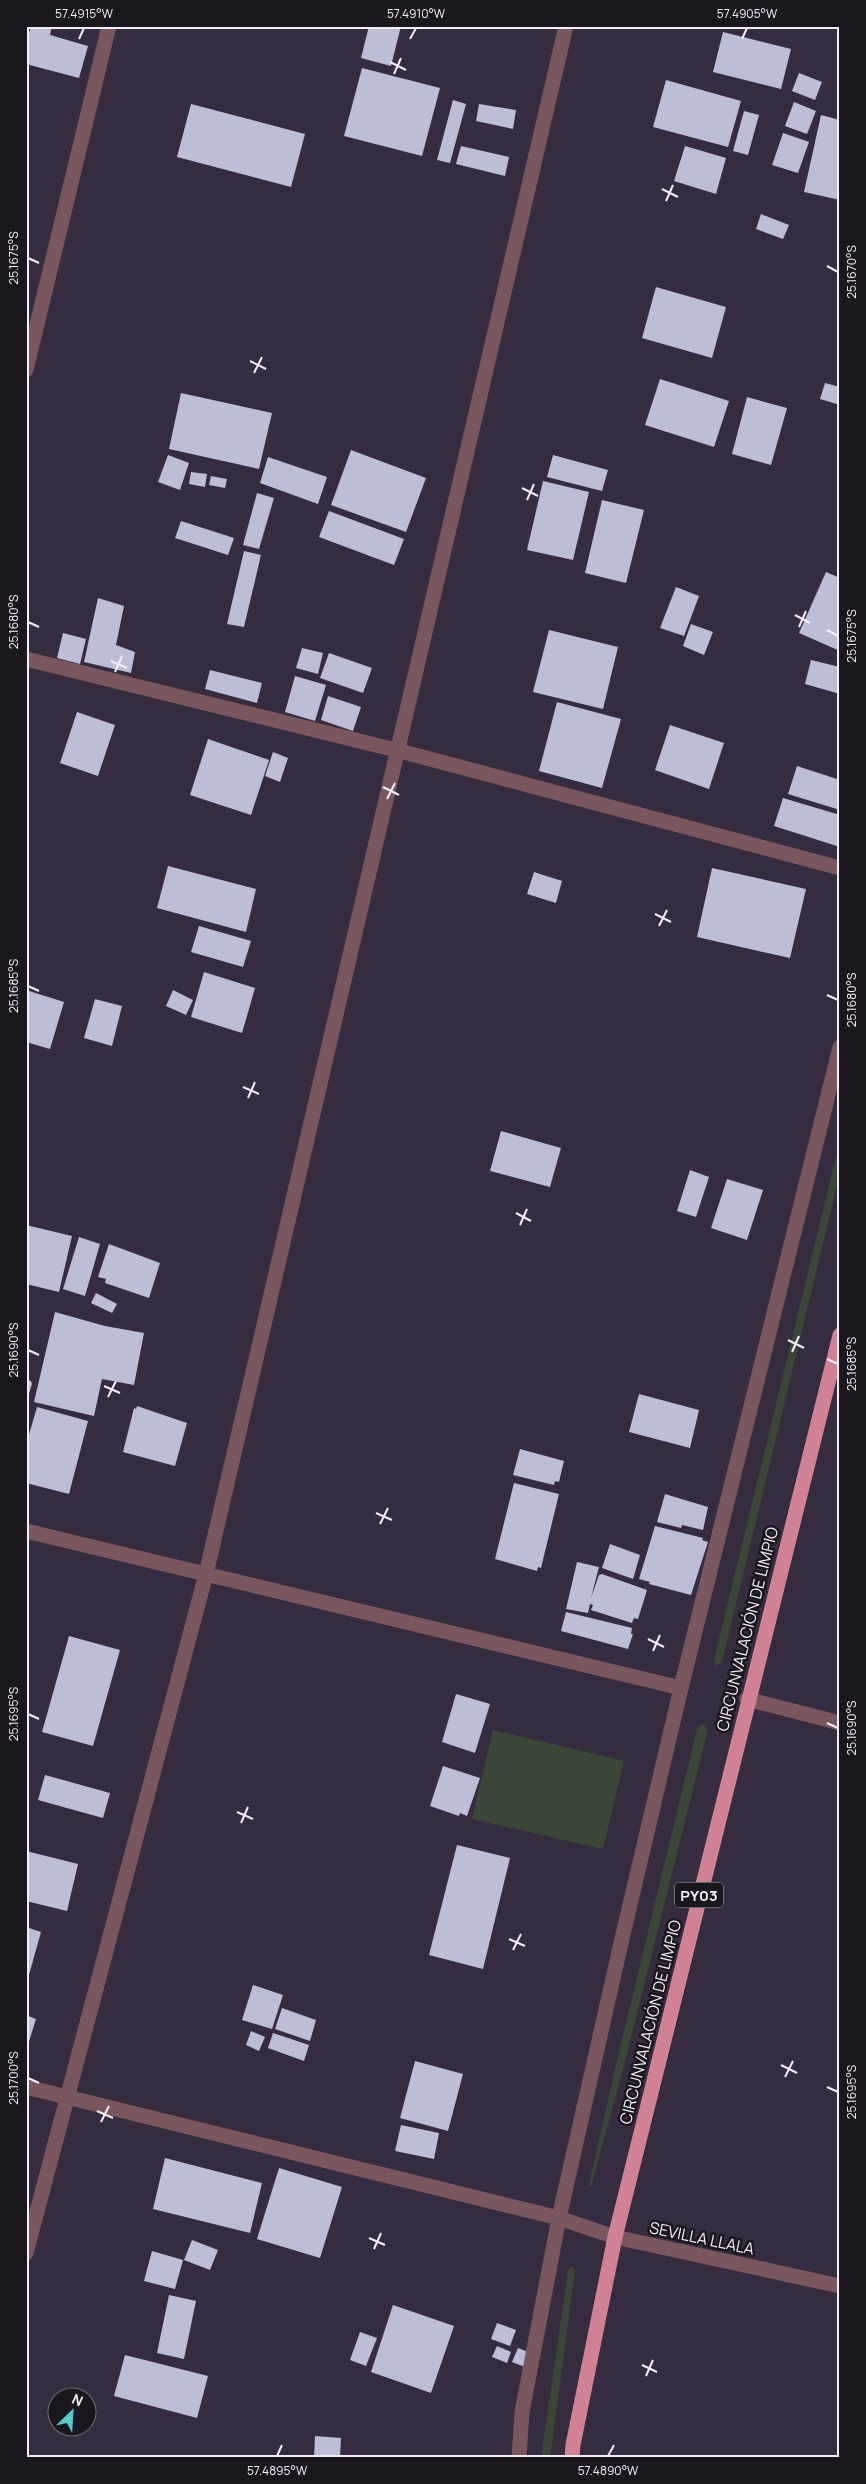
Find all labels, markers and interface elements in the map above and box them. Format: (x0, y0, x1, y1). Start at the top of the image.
text: 57.4915°W (55, 5, 114, 22)
text: 57.4910°W (387, 5, 446, 22)
text: 57.4905°W (717, 5, 778, 22)
text: 25.1675°S (5, 231, 22, 285)
text: 25.1670°S (843, 245, 860, 299)
text: 25.1680°S (5, 595, 22, 649)
text: 25.1675°S (843, 609, 860, 663)
text: 25.1685°S (5, 959, 22, 1013)
text: 25.1680°S (843, 973, 860, 1027)
text: 25.1690°S (5, 1323, 22, 1377)
text: 25.1685°S (843, 1337, 860, 1391)
street label: CIRCUNVALACIÓN DE LIMPIO (711, 1524, 783, 1733)
text: 25.1695°S (5, 1687, 22, 1741)
text: 25.1690°S (843, 1701, 860, 1755)
road number: PY03 (675, 1882, 723, 1908)
street label: CIRCUNVALACIÓN DE LIMPIO (614, 1917, 686, 2126)
text: 25.1700°S (5, 2051, 22, 2105)
text: 25.1695°S (843, 2065, 860, 2119)
street label: SEVILLA LLALA (647, 2216, 757, 2260)
north arrow (48, 2386, 98, 2436)
text: N (69, 2389, 86, 2411)
text: 57.4895°W (247, 2462, 308, 2479)
text: 57.4890°W (578, 2462, 639, 2479)

